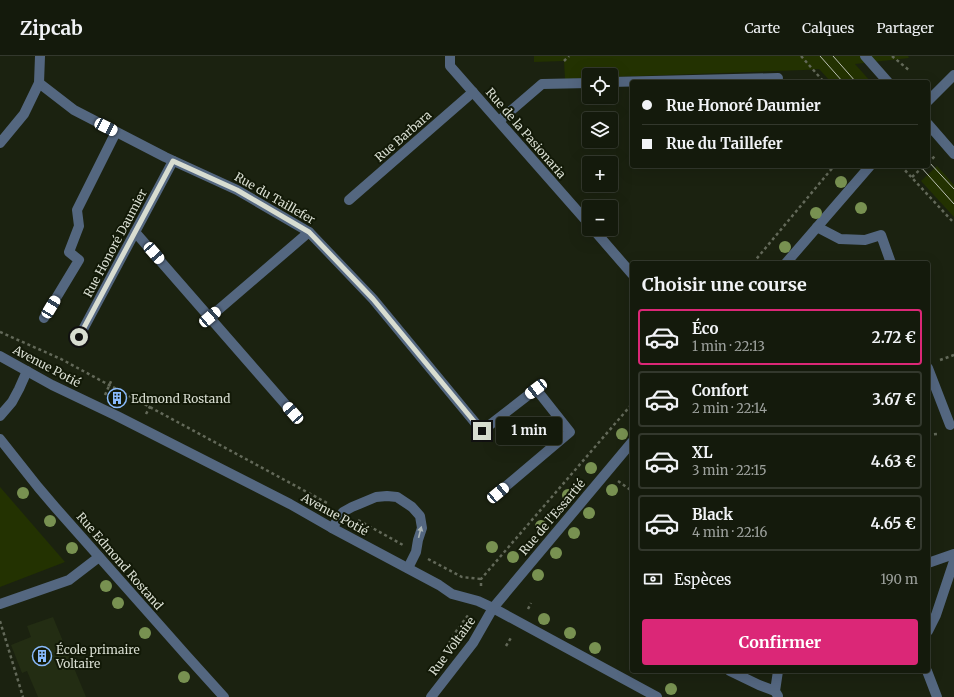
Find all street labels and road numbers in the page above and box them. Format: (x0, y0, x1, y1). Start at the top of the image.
street label: Rue de la Pasionaria (483, 85, 570, 182)
street label: Rue Barbara (372, 107, 435, 165)
street label: Rue du Taillefer (232, 169, 319, 227)
street label: Rue Honoré Daumier (80, 186, 150, 300)
street label: Avenue Potié (10, 341, 83, 390)
street label: Rue de l'Essartié (516, 476, 588, 558)
street label: Avenue Potié (298, 489, 371, 539)
street label: Rue Edmond Rostand (74, 509, 166, 613)
street label: Rue Voltaire (426, 614, 478, 678)

